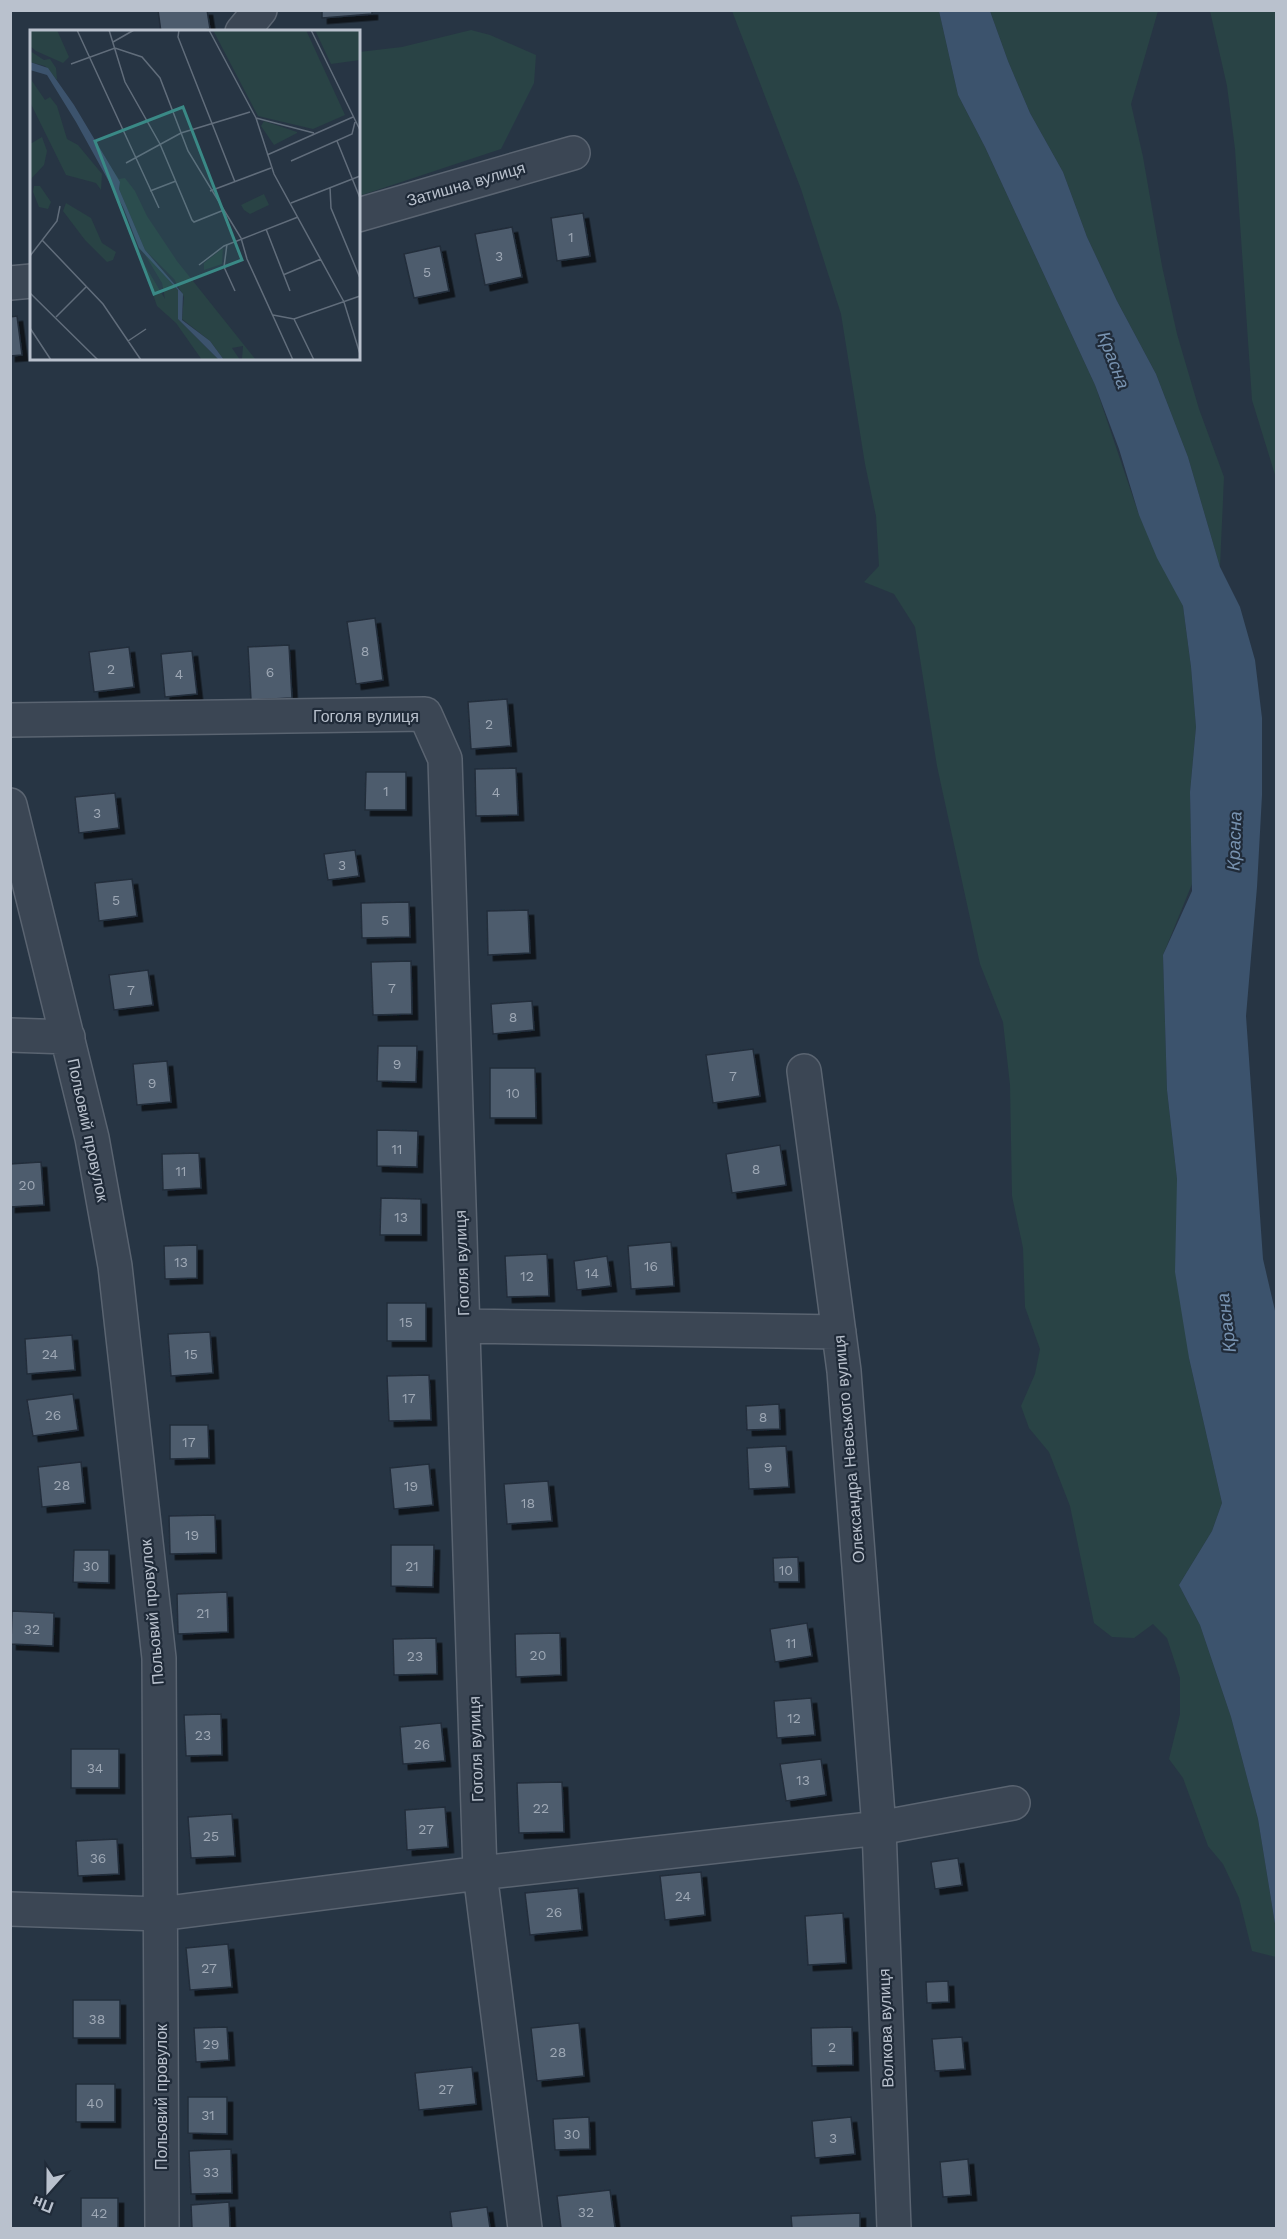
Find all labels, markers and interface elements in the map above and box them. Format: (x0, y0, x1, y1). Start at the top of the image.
inset map (30, 30, 360, 360)
street label: Затишна вулиця (405, 158, 527, 210)
house number: 1 (568, 229, 574, 245)
house number: 3 (495, 248, 503, 264)
house number: 5 (423, 264, 431, 280)
water label: Красна (1094, 328, 1134, 392)
house number: 8 (361, 643, 369, 659)
house number: 2 (107, 661, 115, 677)
house number: 6 (266, 664, 274, 680)
house number: 4 (175, 666, 183, 682)
street label: Гоголя вулиця (313, 707, 419, 726)
house number: 2 (485, 716, 493, 732)
house number: 1 (383, 783, 389, 799)
house number: 4 (492, 784, 500, 800)
house number: 3 (93, 805, 101, 821)
water label: Красна (1222, 811, 1246, 871)
house number: 3 (338, 857, 346, 873)
house number: 5 (112, 892, 120, 908)
house number: 5 (381, 912, 389, 928)
house number: 7 (388, 980, 396, 996)
house number: 7 (127, 982, 135, 998)
house number: 8 (509, 1009, 517, 1025)
house number: 9 (393, 1056, 401, 1072)
street label: Польовий провулок (64, 1057, 113, 1204)
house number: 7 (729, 1068, 737, 1084)
house number: 9 (148, 1075, 156, 1091)
house number: 10 (506, 1085, 520, 1101)
house number: 11 (392, 1141, 402, 1157)
house number: 8 (752, 1161, 760, 1177)
house number: 11 (176, 1163, 186, 1179)
house number: 20 (19, 1177, 35, 1193)
house number: 13 (394, 1209, 408, 1225)
street label: Гоголя вулиця (451, 1210, 473, 1316)
house number: 13 (174, 1254, 188, 1270)
house number: 16 (644, 1258, 658, 1274)
house number: 14 (585, 1265, 599, 1281)
house number: 12 (520, 1268, 534, 1284)
water label: Красна (1212, 1292, 1240, 1354)
house number: 15 (399, 1314, 413, 1330)
street label: Олександра Невського вулиця (830, 1334, 868, 1564)
house number: 24 (42, 1346, 58, 1362)
house number: 15 (184, 1346, 198, 1362)
house number: 17 (402, 1390, 416, 1406)
house number: 26 (45, 1407, 61, 1423)
house number: 8 (759, 1409, 767, 1425)
house number: 17 (182, 1434, 196, 1450)
house number: 9 (764, 1459, 772, 1475)
house number: 28 (54, 1477, 70, 1493)
house number: 19 (404, 1478, 418, 1494)
house number: 18 (521, 1495, 535, 1511)
house number: 19 (185, 1527, 199, 1543)
street label: Польовий провулок (136, 1537, 168, 1686)
house number: 30 (83, 1558, 99, 1574)
house number: 21 (405, 1558, 419, 1574)
house number: 10 (779, 1562, 793, 1578)
house number: 21 (196, 1605, 210, 1621)
house number: 32 (24, 1621, 40, 1637)
house number: 11 (786, 1635, 796, 1651)
house number: 20 (530, 1647, 546, 1663)
house number: 23 (407, 1648, 423, 1664)
street label: Гоголя вулиця (465, 1696, 487, 1802)
house number: 12 (787, 1710, 801, 1726)
house number: 23 (195, 1727, 211, 1743)
house number: 26 (414, 1736, 430, 1752)
house number: 34 (87, 1760, 103, 1776)
house number: 13 (796, 1772, 810, 1788)
house number: 22 (533, 1800, 549, 1816)
house number: 27 (418, 1821, 434, 1837)
house number: 25 (203, 1828, 219, 1844)
house number: 36 (90, 1850, 106, 1866)
house number: 24 (675, 1888, 691, 1904)
house number: 26 (546, 1904, 562, 1920)
house number: 27 (201, 1960, 217, 1976)
street label: Волкова вулиця (874, 1968, 898, 2088)
house number: 38 (89, 2011, 105, 2027)
street label: Польовий провулок (152, 2023, 171, 2170)
house number: 29 (203, 2036, 219, 2052)
house number: 2 (828, 2039, 836, 2055)
house number: 28 (550, 2044, 566, 2060)
house number: 27 (438, 2081, 454, 2097)
house number: 40 (86, 2095, 104, 2111)
house number: 31 (201, 2107, 215, 2123)
house number: 30 (564, 2126, 580, 2142)
house number: 3 (829, 2130, 837, 2146)
north arrow (18, 2161, 78, 2221)
house number: 33 (203, 2164, 219, 2180)
text: Пн (30, 2192, 56, 2217)
house number: 32 (578, 2204, 594, 2220)
house number: 42 (91, 2205, 107, 2221)

